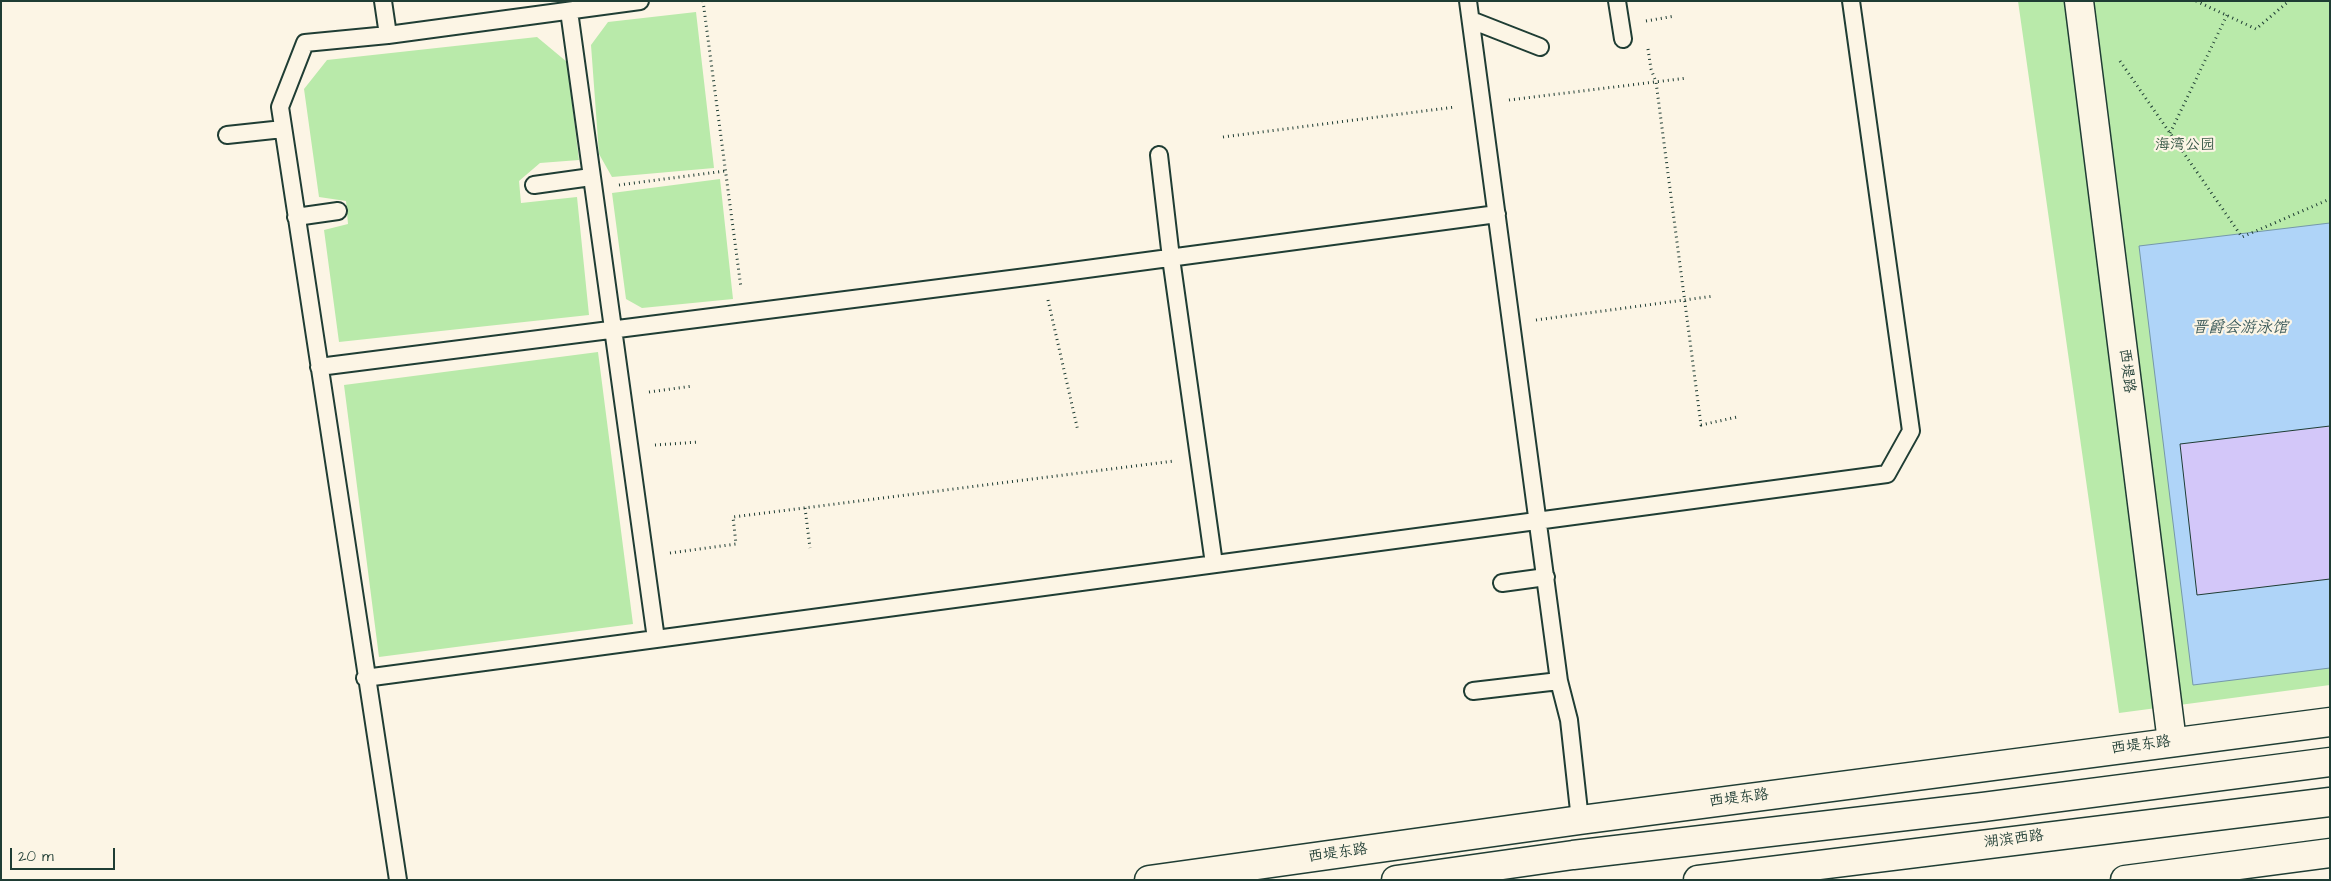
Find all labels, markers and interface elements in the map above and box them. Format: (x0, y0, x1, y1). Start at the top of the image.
park label: 海湾公园 (2155, 137, 2215, 155)
water label: 晋爵会游泳馆 (2192, 319, 2288, 339)
street label: 西堤路 (2114, 348, 2138, 394)
street label: 西堤东路 (2110, 733, 2172, 759)
street label: 西堤东路 (1708, 786, 1770, 812)
street label: 湖滨西路 (1983, 827, 2045, 853)
scale bar (12, 838, 118, 870)
street label: 西堤东路 (1307, 841, 1369, 867)
text: 20 m (18, 846, 54, 867)

